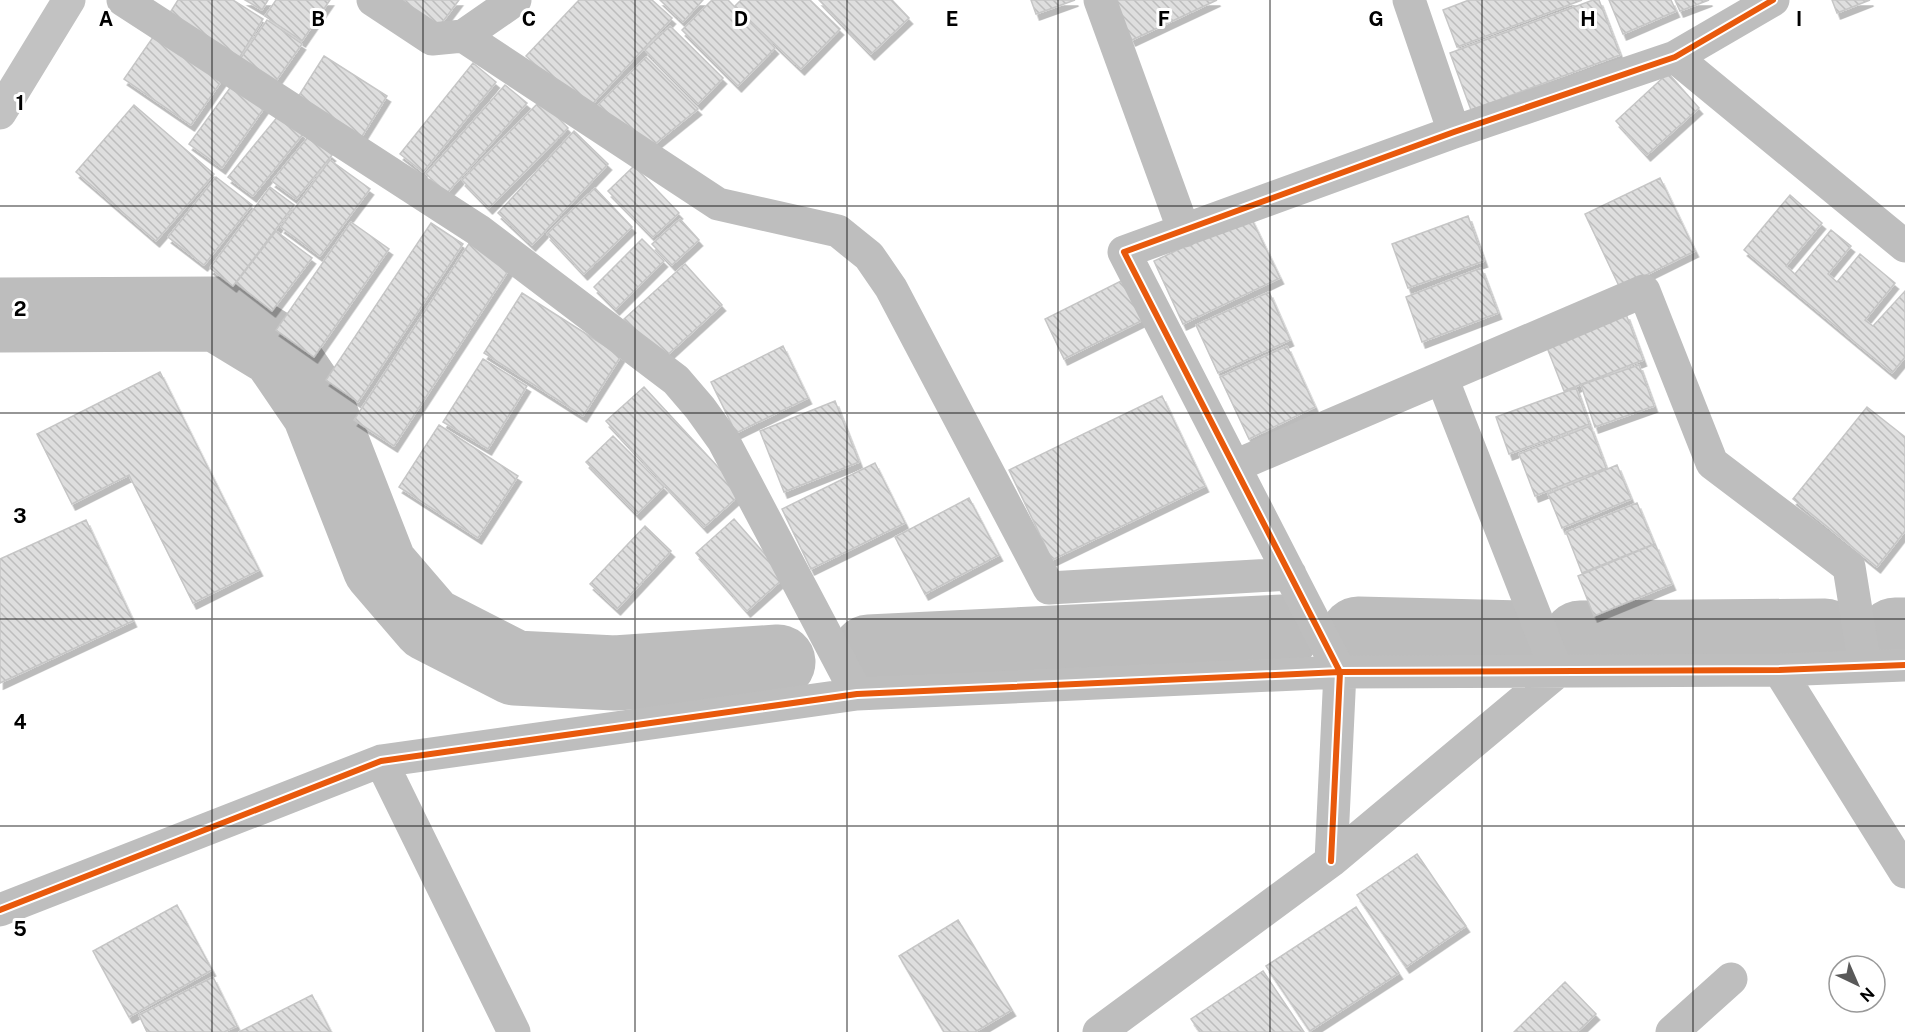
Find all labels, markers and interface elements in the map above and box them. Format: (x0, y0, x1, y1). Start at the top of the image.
text: A (99, 7, 113, 31)
text: B (311, 7, 325, 31)
text: C (522, 7, 536, 31)
text: D (734, 7, 748, 31)
text: E (946, 7, 958, 31)
text: F (1158, 7, 1170, 31)
text: G (1368, 7, 1384, 31)
text: H (1580, 7, 1596, 31)
text: I (1796, 7, 1802, 31)
text: 1 (16, 91, 24, 115)
text: 2 (14, 297, 26, 321)
text: 3 (13, 504, 27, 528)
text: 4 (13, 710, 27, 734)
text: 5 (13, 917, 27, 941)
north arrow (1827, 954, 1887, 1014)
text: N (1856, 983, 1878, 1006)

